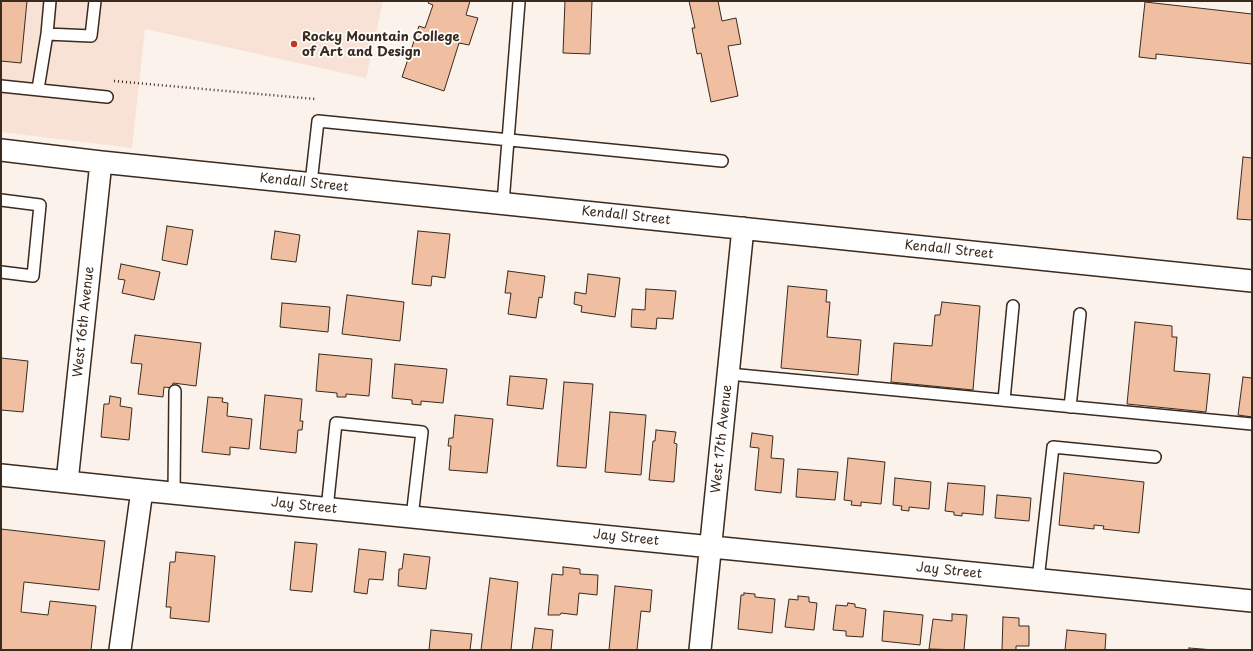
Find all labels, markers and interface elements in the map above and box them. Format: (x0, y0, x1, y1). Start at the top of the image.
place label: Rocky Mountain College of Art and Design (302, 29, 460, 60)
marker: Rocky Mountain College of Art and Design (289, 39, 299, 49)
street label: Kendall Street (259, 171, 349, 195)
street label: Kendall Street (581, 204, 671, 228)
street label: Kendall Street (904, 238, 994, 262)
street label: West 16th Avenue (70, 266, 98, 378)
street label: West 17th Avenue (709, 384, 735, 494)
street label: Jay Street (270, 495, 338, 517)
street label: Jay Street (592, 527, 660, 549)
street label: Jay Street (915, 560, 983, 582)

